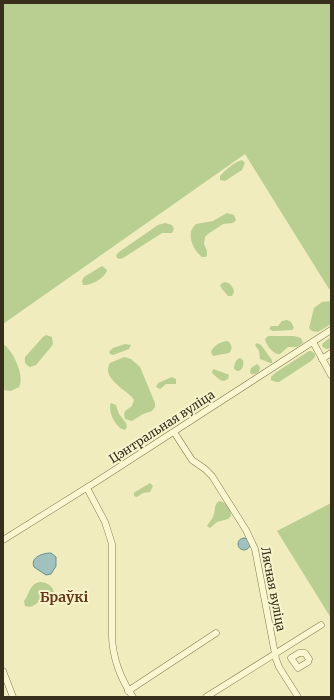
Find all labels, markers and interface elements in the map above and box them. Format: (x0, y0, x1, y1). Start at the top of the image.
street label: Цэнтральная вуліца (106, 386, 218, 466)
street label: Лясная вуліца (258, 545, 289, 633)
district label: Браўкі (40, 588, 88, 606)

